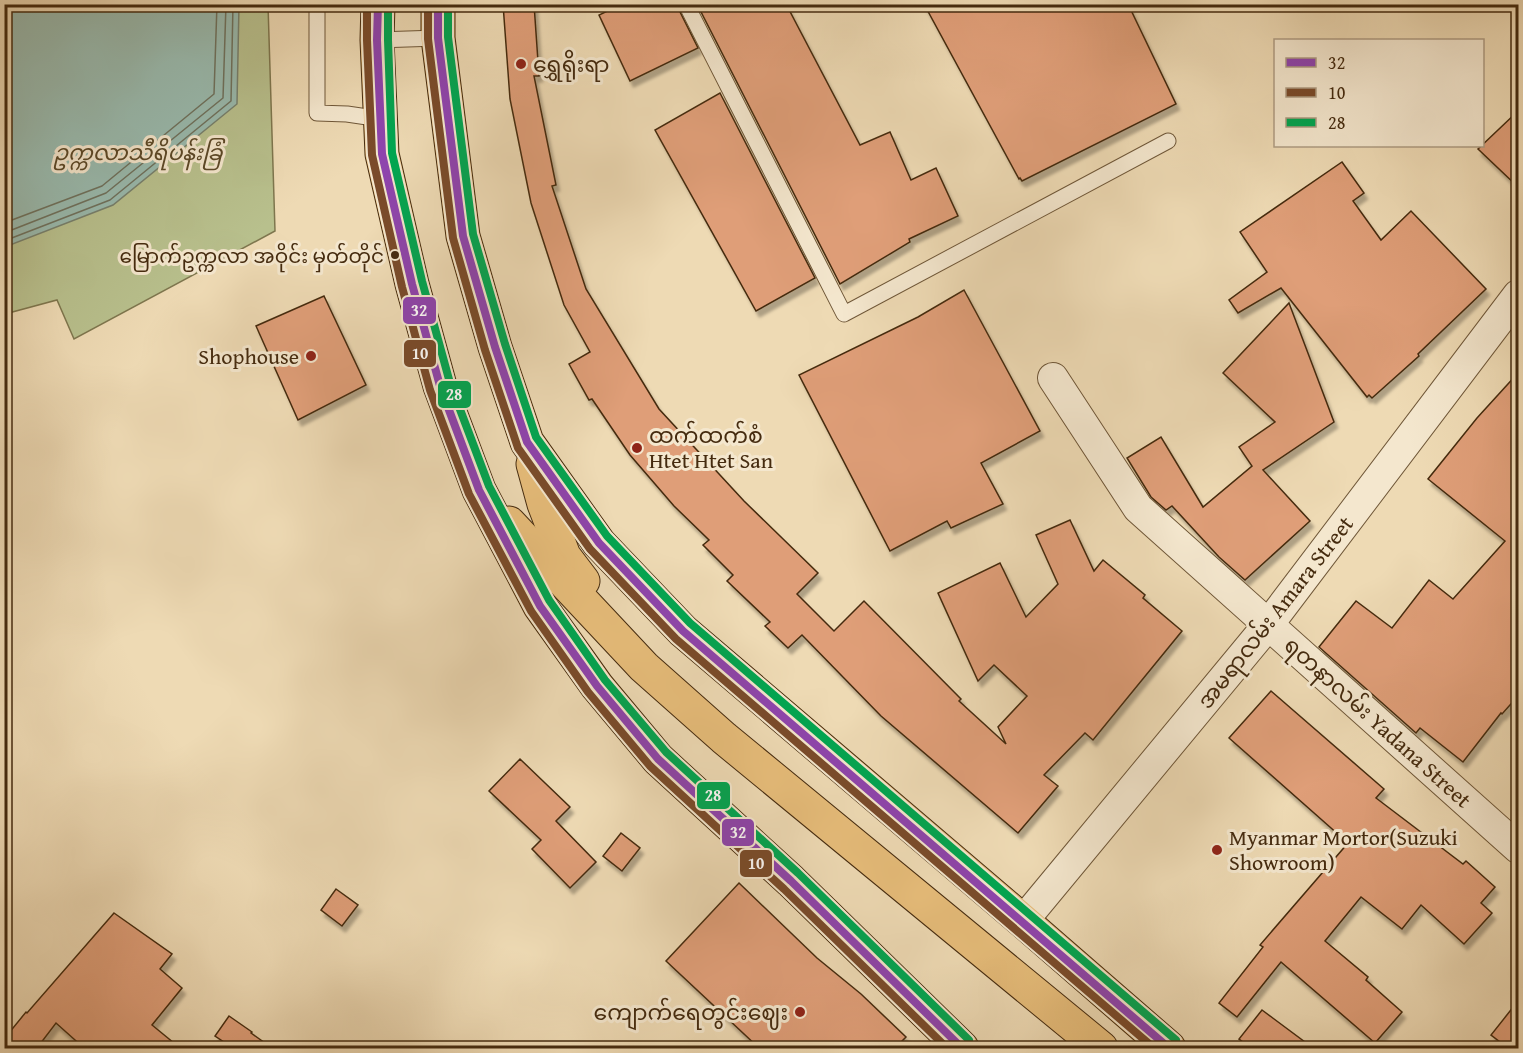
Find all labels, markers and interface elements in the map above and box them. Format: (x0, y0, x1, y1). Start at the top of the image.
legend (1274, 39, 1484, 147)
place label: ရွှေရိုးရာ (533, 48, 609, 82)
text: 32 (1328, 49, 1345, 76)
marker: ရွှေရိုးရာ (514, 57, 528, 71)
text: 10 (1328, 79, 1346, 106)
text: 28 (1328, 109, 1345, 136)
park label: ဥက္ကလာသီရိပန်းခြံ (54, 136, 227, 171)
place label: မြောက်ဥက္ကလာ အဝိုင်း မှတ်တိုင် (120, 241, 384, 273)
marker: မြောက်ဥက္ကလာ အဝိုင်း မှတ်တိုင် (389, 249, 401, 261)
line badge: 32 (402, 296, 437, 325)
text: 32 (411, 298, 427, 322)
line badge: 10 (403, 339, 437, 368)
place label: Shophouse (198, 340, 299, 372)
text: 10 (412, 341, 428, 365)
marker: Shophouse (304, 349, 318, 363)
line badge: 28 (437, 380, 472, 409)
text: 28 (446, 382, 462, 406)
place label: ထက်ထက်စံ Htet Htet San (649, 419, 774, 476)
marker: ထက်ထက်စံ Htet Htet San (630, 441, 644, 455)
street label: အမရာလမ်း Amara Street (1189, 509, 1362, 717)
street label: ရတနာလမ်း Yadana Street (1276, 629, 1479, 817)
line badge: 28 (696, 781, 731, 810)
text: 28 (705, 783, 721, 807)
line badge: 32 (721, 818, 755, 847)
text: 32 (730, 820, 746, 844)
place label: Myanmar Mortor(Suzuki Showroom) (1229, 821, 1458, 878)
marker: Myanmar Mortor(Suzuki Showroom) (1210, 843, 1224, 857)
line badge: 10 (739, 849, 773, 878)
text: 10 (748, 851, 764, 875)
place label: ကျောက်ရေတွင်းဈေး (594, 996, 788, 1031)
marker: ကျောက်ရေတွင်းဈေး (793, 1005, 807, 1019)

